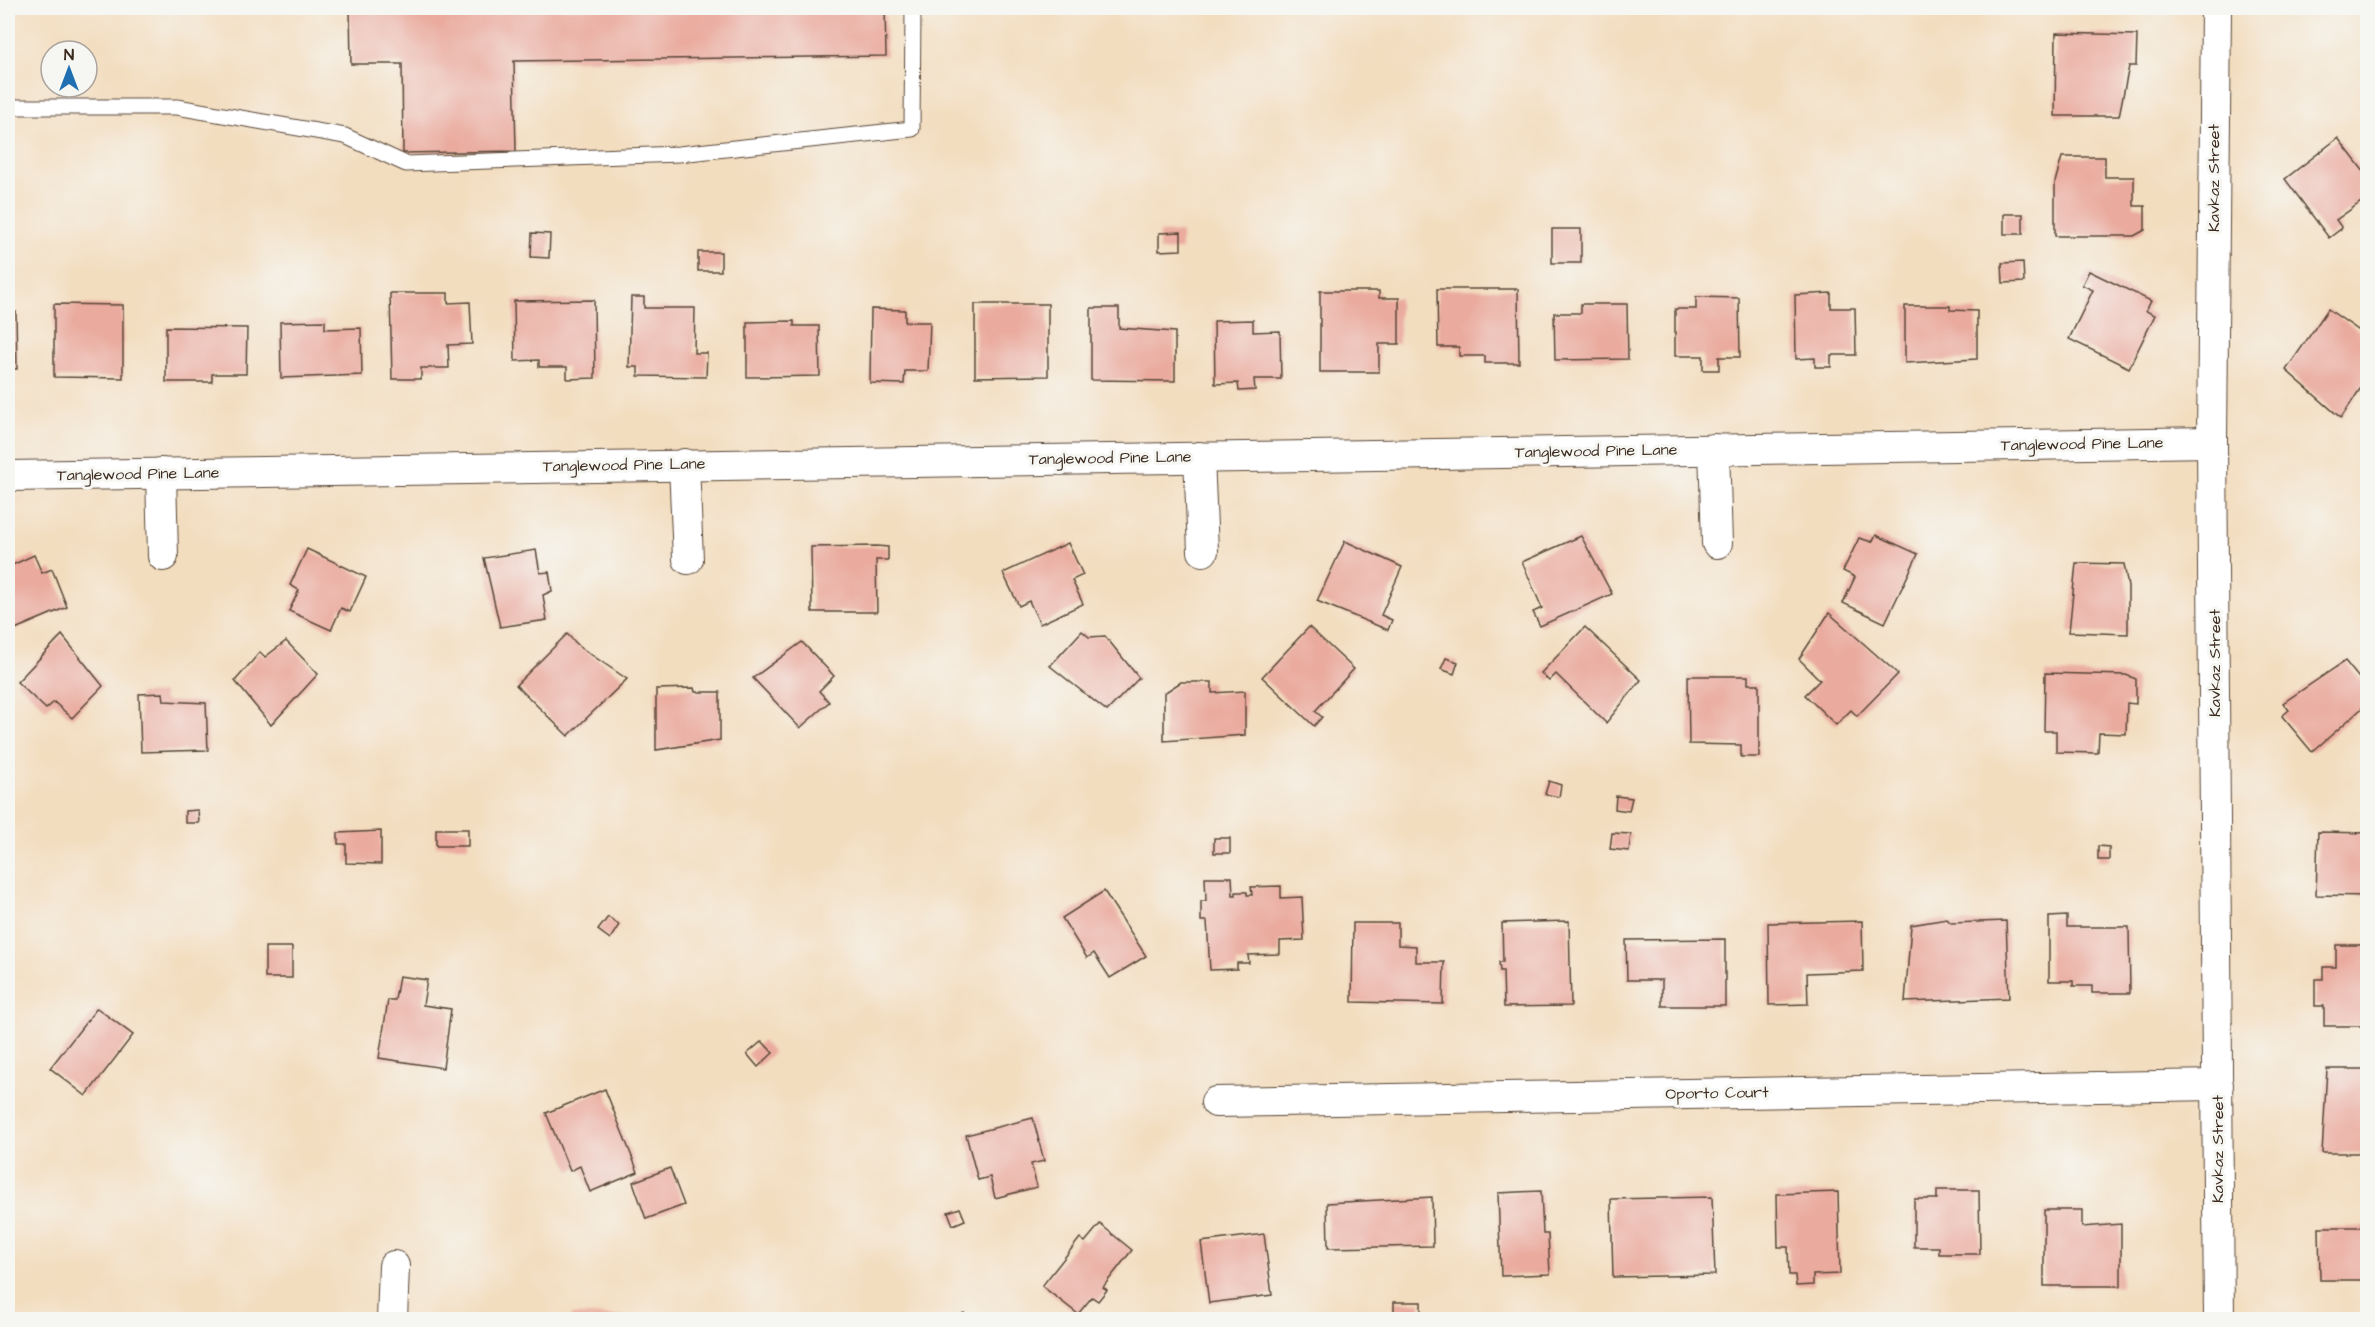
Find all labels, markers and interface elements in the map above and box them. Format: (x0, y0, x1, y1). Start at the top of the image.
north arrow (39, 39, 99, 99)
text: N (64, 44, 74, 66)
street label: Kavkaz Street (2203, 124, 2225, 232)
street label: Tanglewood Pine Lane (2001, 432, 2164, 457)
street label: Tanglewood Pine Lane (1515, 439, 1678, 464)
street label: Tanglewood Pine Lane (1029, 446, 1192, 471)
street label: Tanglewood Pine Lane (543, 453, 706, 478)
street label: Tanglewood Pine Lane (57, 462, 220, 487)
street label: Kavkaz Street (2204, 609, 2226, 717)
street label: Oporto Court (1665, 1081, 1769, 1105)
street label: Kavkaz Street (2207, 1095, 2229, 1203)

